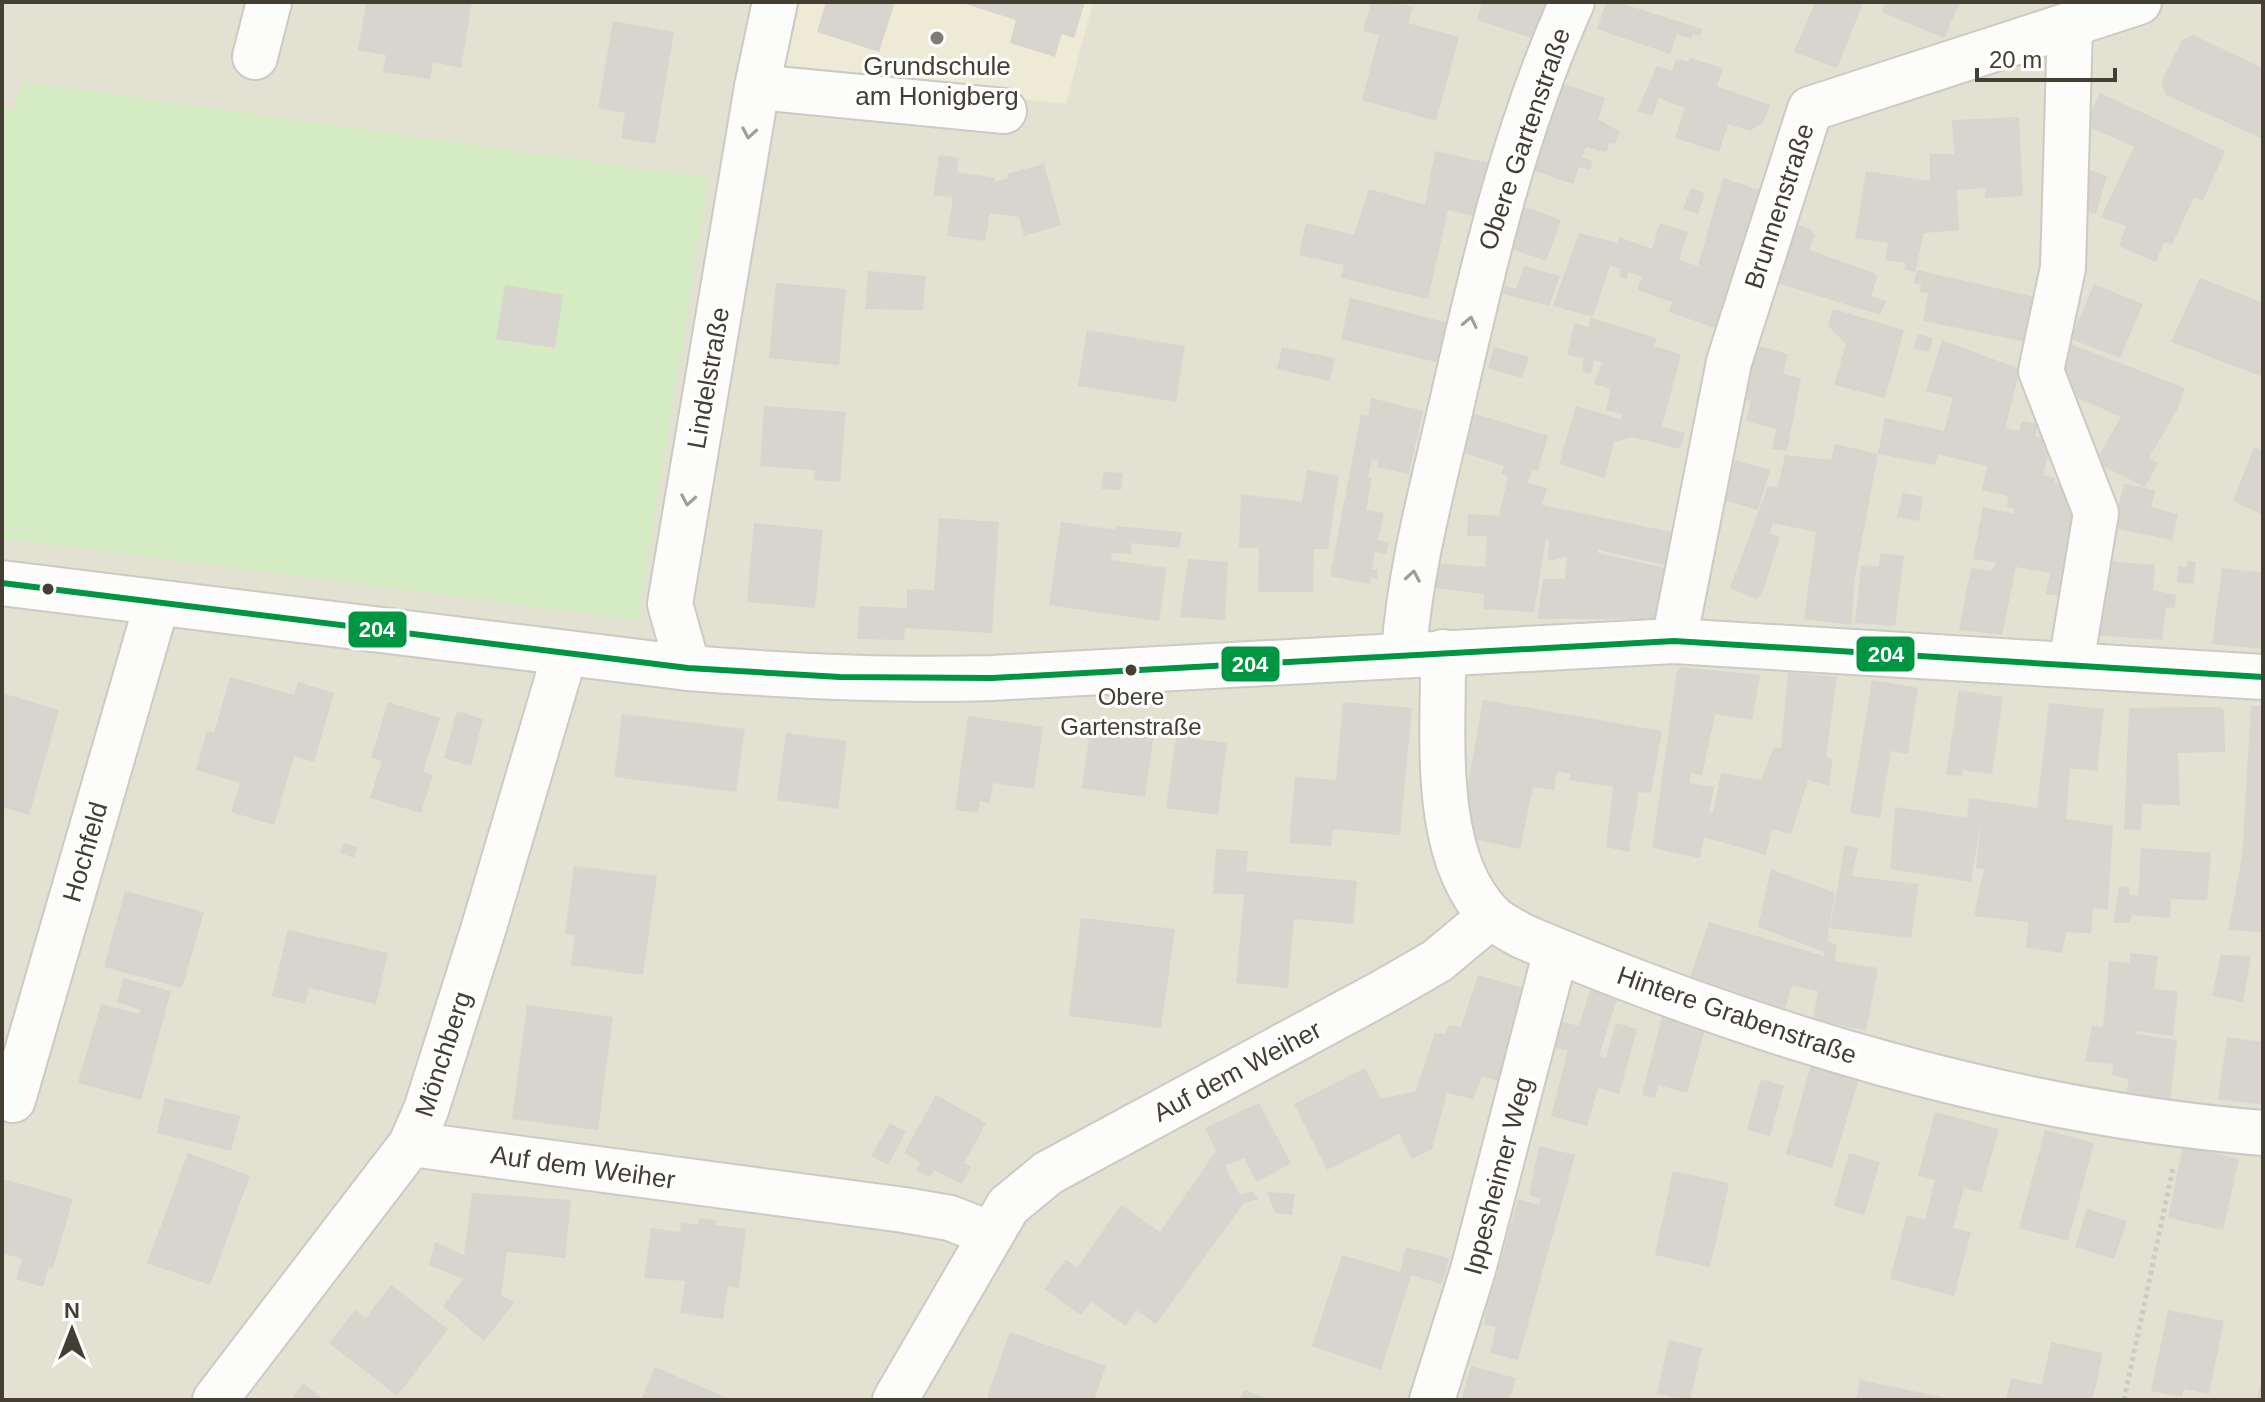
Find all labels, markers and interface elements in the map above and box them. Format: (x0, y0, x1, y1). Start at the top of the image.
street label: Obere Gartenstraße (1472, 24, 1576, 254)
marker: Grundschule am Honigberg (928, 29, 946, 47)
scale bar (1977, 32, 2115, 82)
text: 20 m (1989, 46, 2042, 73)
place label: Grundschule am Honigberg (855, 51, 1019, 111)
street label: Brunnenstraße (1738, 120, 1820, 292)
one-way arrow (742, 127, 759, 140)
street label: Lindelstraße (681, 305, 735, 451)
one-way arrow (1461, 316, 1478, 329)
one-way arrow (680, 493, 697, 507)
one-way arrow (1404, 569, 1421, 582)
unlabelled marker (40, 581, 56, 597)
line badge: 204 (347, 610, 408, 649)
text: 204 (359, 617, 396, 642)
line badge: 204 (1855, 635, 1916, 673)
text: 204 (1868, 642, 1905, 667)
line badge: 204 (1220, 645, 1281, 683)
text: 204 (1232, 652, 1269, 677)
marker: Obere Gartenstraße (1123, 662, 1139, 678)
place label: Obere Gartenstraße (1060, 683, 1202, 740)
street label: Hochfeld (56, 799, 114, 905)
street label: Hintere Grabenstraße (1613, 960, 1861, 1070)
street label: Mönchberg (409, 988, 477, 1120)
street label: Auf dem Weiher (1148, 1014, 1326, 1128)
street label: Ippesheimer Weg (1457, 1074, 1539, 1278)
street label: Auf dem Weiher (489, 1139, 677, 1195)
north arrow (32, 1290, 112, 1370)
text: N (64, 1298, 80, 1323)

